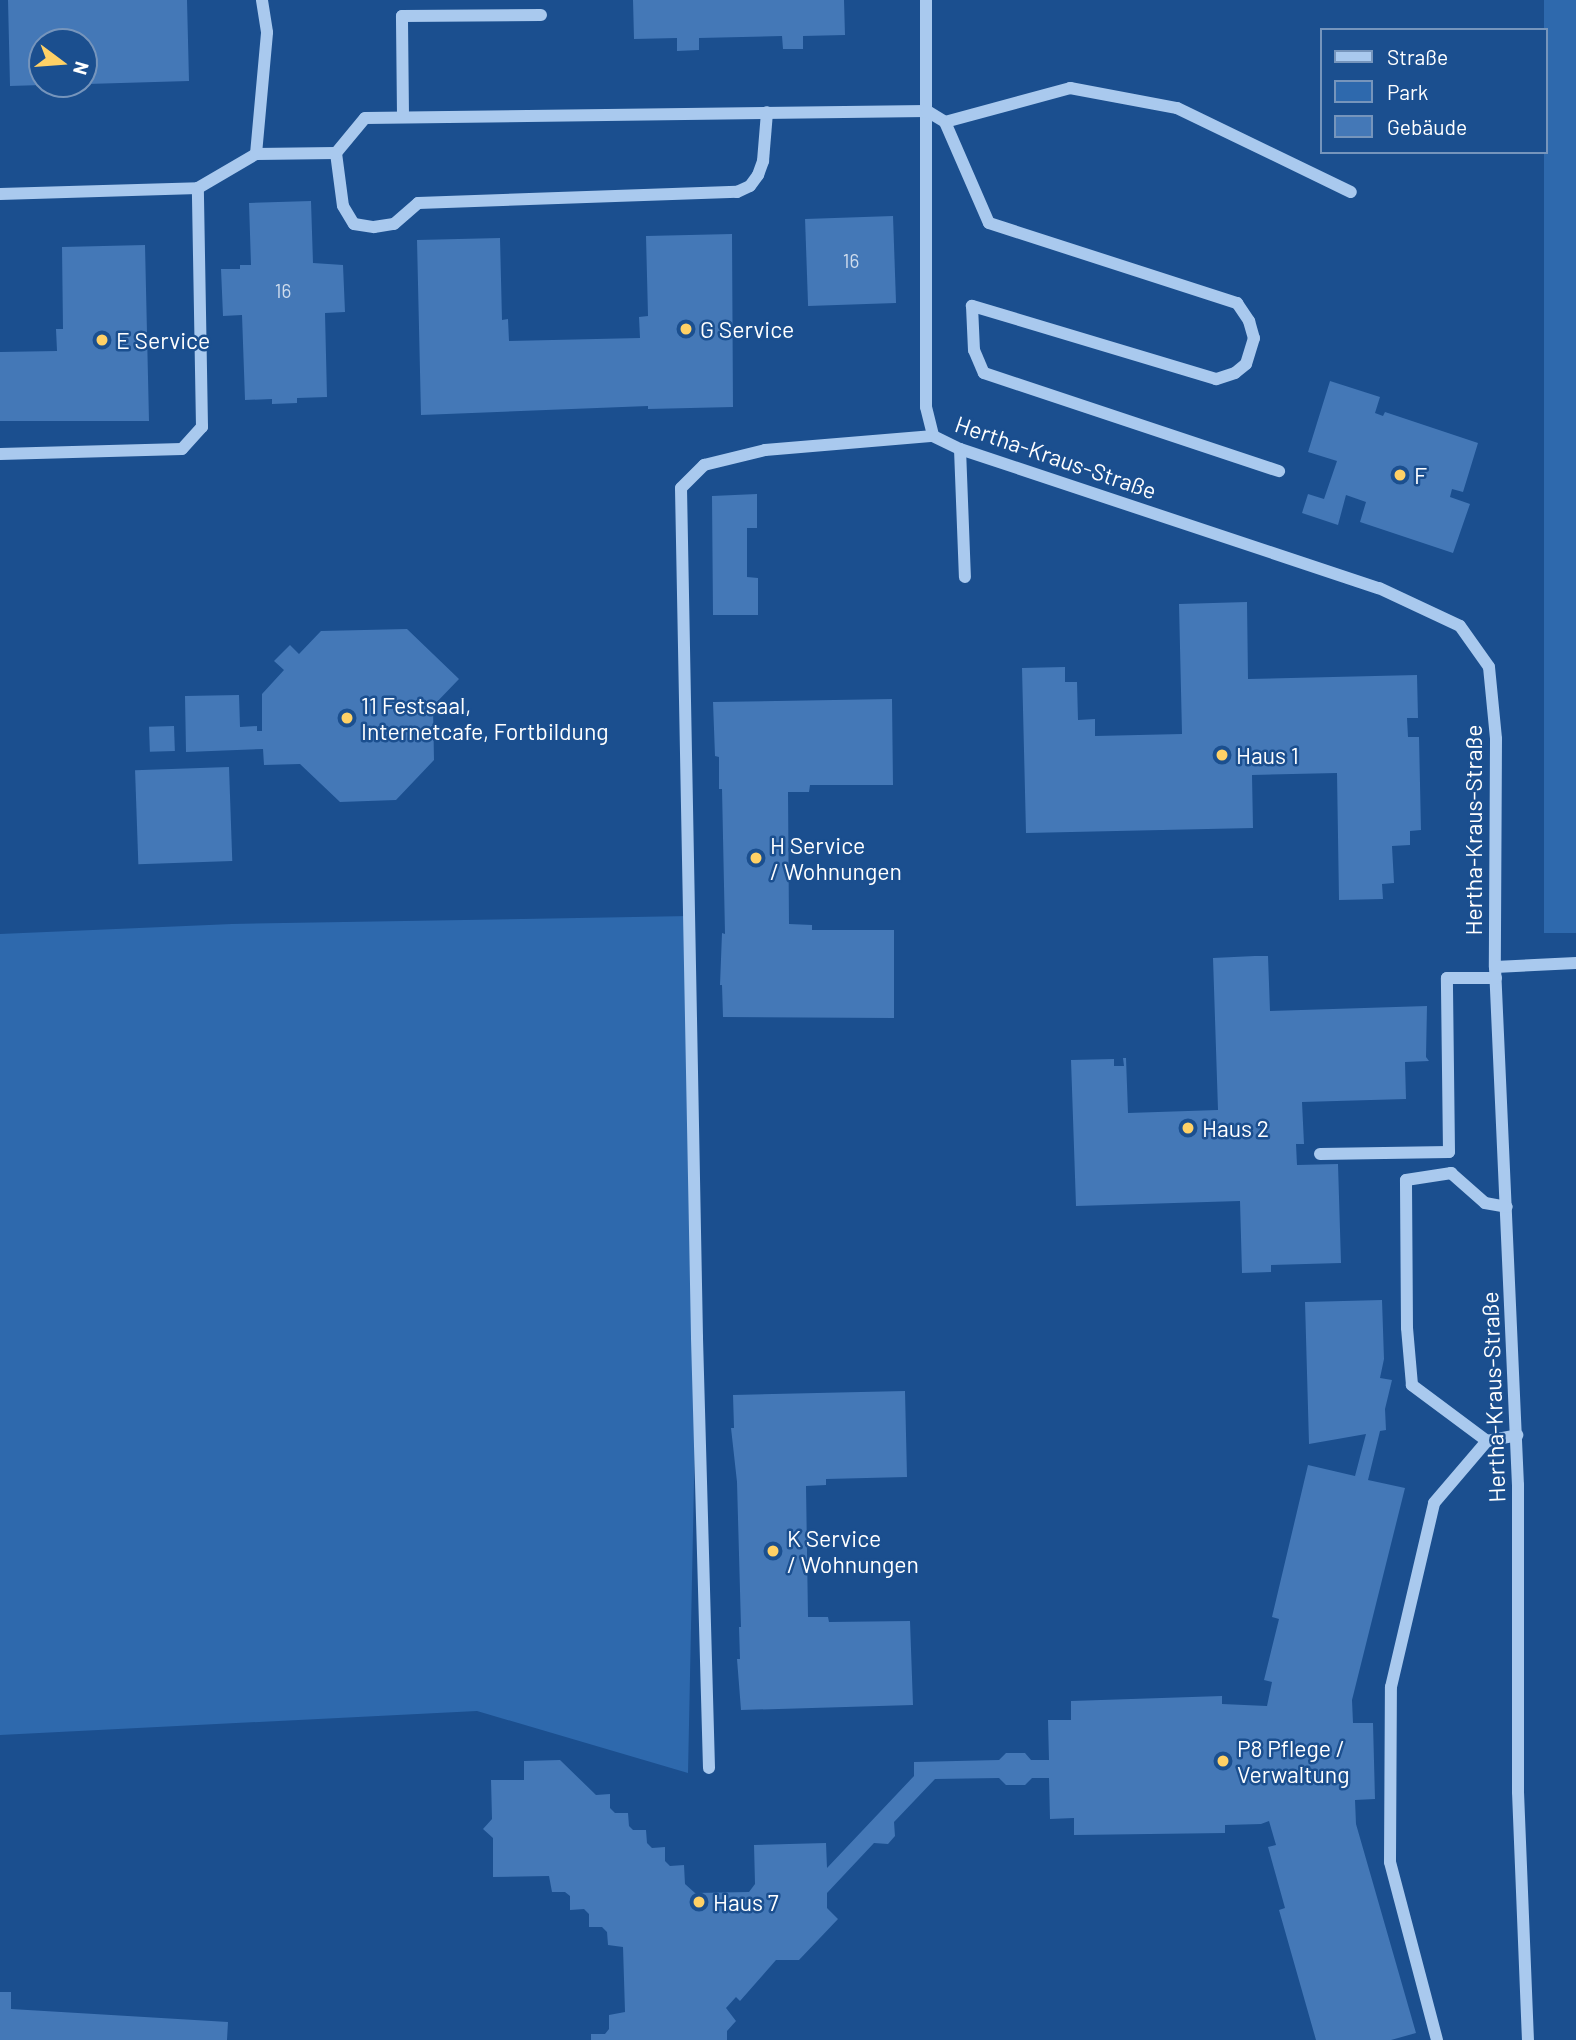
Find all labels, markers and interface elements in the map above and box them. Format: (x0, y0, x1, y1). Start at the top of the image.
north arrow (28, 28, 98, 98)
legend (1320, 28, 1548, 154)
text: Straße (1387, 44, 1448, 69)
text: N (69, 59, 95, 78)
text: Park (1387, 79, 1428, 104)
text: Gebäude (1387, 114, 1467, 139)
house number: 16 (843, 250, 859, 272)
house number: 16 (275, 280, 291, 302)
place label: G Service (700, 315, 794, 343)
marker: G Service (678, 321, 694, 337)
place label: E Service (116, 326, 210, 354)
marker: E Service (94, 332, 110, 348)
street label: Hertha-Kraus-Straße (952, 410, 1160, 504)
place label: F (1414, 461, 1427, 489)
marker: F (1392, 467, 1408, 483)
place label: 11 Festsaal, Internetcafe, Fortbildung (361, 691, 609, 745)
marker: 11 Festsaal, Internetcafe, Fortbildung (339, 710, 355, 726)
street label: Hertha-Kraus-Straße (1459, 724, 1487, 936)
place label: Haus 1 (1236, 741, 1299, 769)
marker: Haus 1 (1214, 747, 1230, 763)
place label: H Service / Wohnungen (770, 831, 902, 885)
marker: H Service / Wohnungen (748, 850, 764, 866)
place label: Haus 2 (1202, 1114, 1269, 1142)
marker: Haus 2 (1180, 1120, 1196, 1136)
street label: Hertha-Kraus-Straße (1476, 1291, 1510, 1503)
place label: K Service / Wohnungen (787, 1524, 919, 1578)
marker: K Service / Wohnungen (765, 1543, 781, 1559)
place label: P8 Pflege / Verwaltung (1237, 1734, 1349, 1788)
marker: P8 Pflege / Verwaltung (1215, 1753, 1231, 1769)
place label: Haus 7 (713, 1888, 779, 1916)
marker: Haus 7 (691, 1894, 707, 1910)

